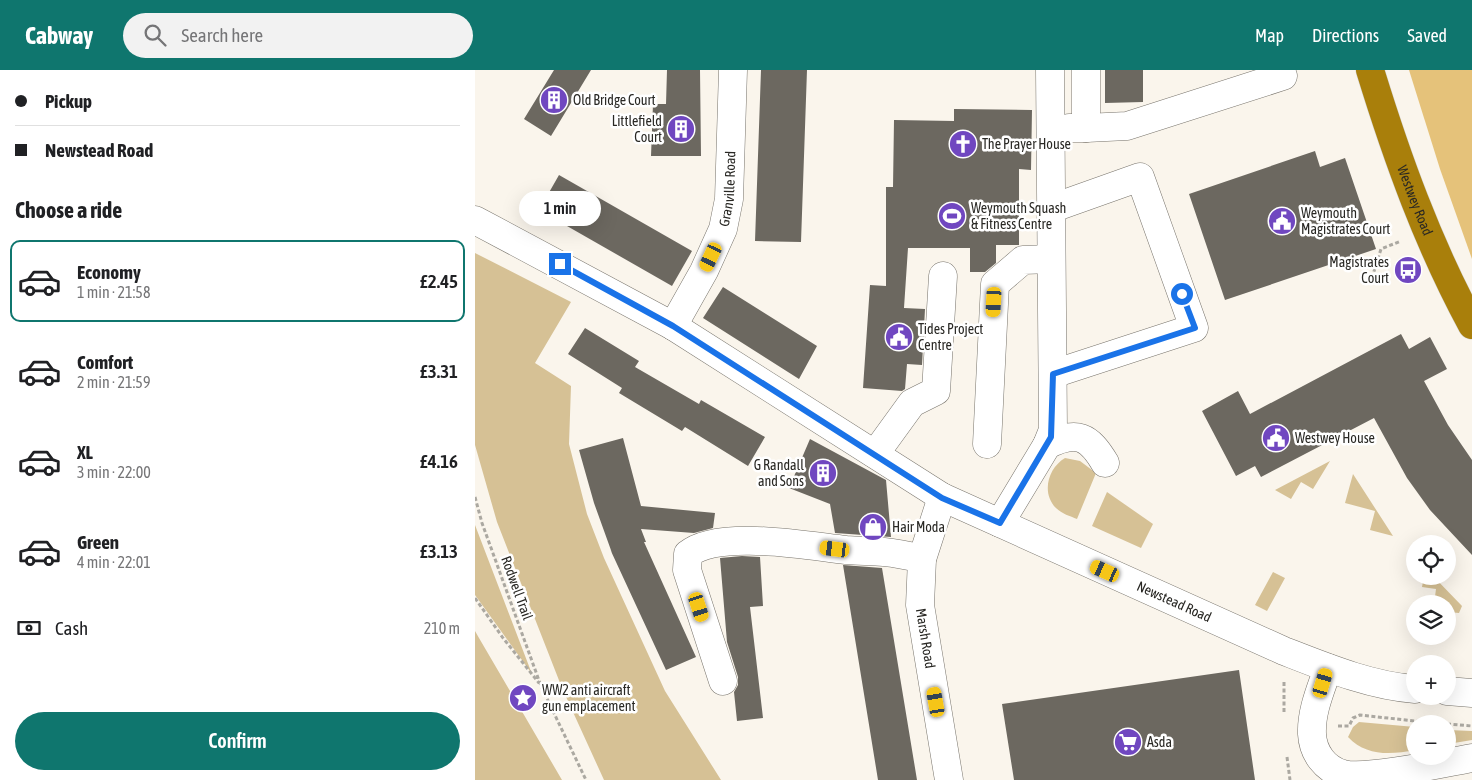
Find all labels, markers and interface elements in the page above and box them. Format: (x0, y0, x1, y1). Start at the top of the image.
search box (123, 13, 473, 58)
icon: search (141, 21, 169, 49)
text: Cabway (25, 22, 93, 49)
text: Search here (181, 24, 263, 46)
text: Map (1255, 25, 1284, 46)
text: Directions (1312, 25, 1379, 46)
text: Saved (1407, 25, 1447, 46)
building icon: Old Bridge Court (539, 85, 569, 115)
text: Pickup (45, 90, 92, 112)
place label: Old Bridge Court (573, 92, 656, 108)
place label: Littlefield Court (612, 113, 662, 145)
building icon: Littlefield Court (666, 114, 696, 144)
church icon: The Prayer House (948, 129, 978, 159)
place label: The Prayer House (982, 136, 1071, 152)
text: Newstead Road (45, 139, 153, 161)
street label: Granville Road (716, 151, 738, 228)
street label: Westwey Road (1394, 163, 1436, 238)
callout: 1 min (519, 191, 601, 226)
text: Choose a ride (15, 197, 122, 223)
text: 1 min (544, 199, 576, 217)
place label: Weymouth Squash & Fitness Centre (971, 200, 1066, 232)
sports icon: Weymouth Squash & Fitness Centre (937, 201, 967, 231)
place label: Weymouth Magistrates Court (1301, 205, 1390, 237)
public building icon: Weymouth Magistrates Court (1267, 206, 1297, 236)
car (697, 240, 724, 274)
route end (549, 253, 571, 275)
place label: Magistrates Court (1329, 254, 1389, 286)
bus stop icon: Magistrates Court (1393, 255, 1423, 285)
icon: car (17, 259, 62, 304)
text: Economy (77, 261, 141, 283)
text: £2.45 (420, 270, 458, 292)
text: 1 min · 21:58 (77, 283, 150, 301)
route start (1171, 283, 1193, 305)
car (985, 287, 1002, 317)
place label: Tides Project Centre (918, 321, 983, 353)
public building icon: Tides Project Centre (884, 322, 914, 352)
icon: car (17, 349, 62, 394)
text: Comfort (77, 351, 133, 373)
text: £3.31 (420, 360, 458, 382)
text: 2 min · 21:59 (77, 373, 150, 391)
public building icon: Westwey House (1261, 423, 1291, 453)
place label: Westwey House (1295, 430, 1375, 446)
icon: car (17, 439, 62, 484)
text: XL (77, 441, 93, 463)
text: £4.16 (420, 450, 458, 472)
place label: G Randall and Sons (754, 457, 804, 489)
building icon: G Randall and Sons (808, 458, 838, 488)
text: 3 min · 22:00 (77, 463, 151, 481)
shop icon: Hair Moda (858, 512, 888, 542)
place label: Hair Moda (892, 519, 945, 535)
icon: car (17, 529, 62, 574)
text: Green (77, 531, 119, 553)
map controls (1406, 535, 1456, 765)
button: locate (1406, 535, 1456, 585)
text: £3.13 (420, 540, 458, 562)
car (819, 540, 850, 558)
text: 4 min · 22:01 (77, 553, 151, 571)
street label: Rodwell Trail (498, 554, 536, 622)
car (1088, 558, 1121, 584)
street label: Newstead Road (1134, 578, 1214, 625)
car (687, 590, 710, 624)
button: layers (1406, 595, 1456, 645)
street label: Marsh Road (913, 607, 938, 669)
icon: cash (15, 614, 43, 642)
text: Cash (55, 617, 88, 639)
text: 210 m (424, 619, 460, 637)
button: + (1406, 655, 1456, 705)
car (1311, 666, 1334, 700)
place label: WW2 anti aircraft gun emplacement (542, 682, 636, 714)
place icon: WW2 anti aircraft gun emplacement (508, 683, 538, 713)
car (926, 686, 945, 718)
button: Confirm (15, 712, 460, 770)
button: − (1406, 715, 1456, 765)
supermarket icon: Asda (1113, 727, 1143, 757)
place label: Asda (1147, 734, 1172, 750)

